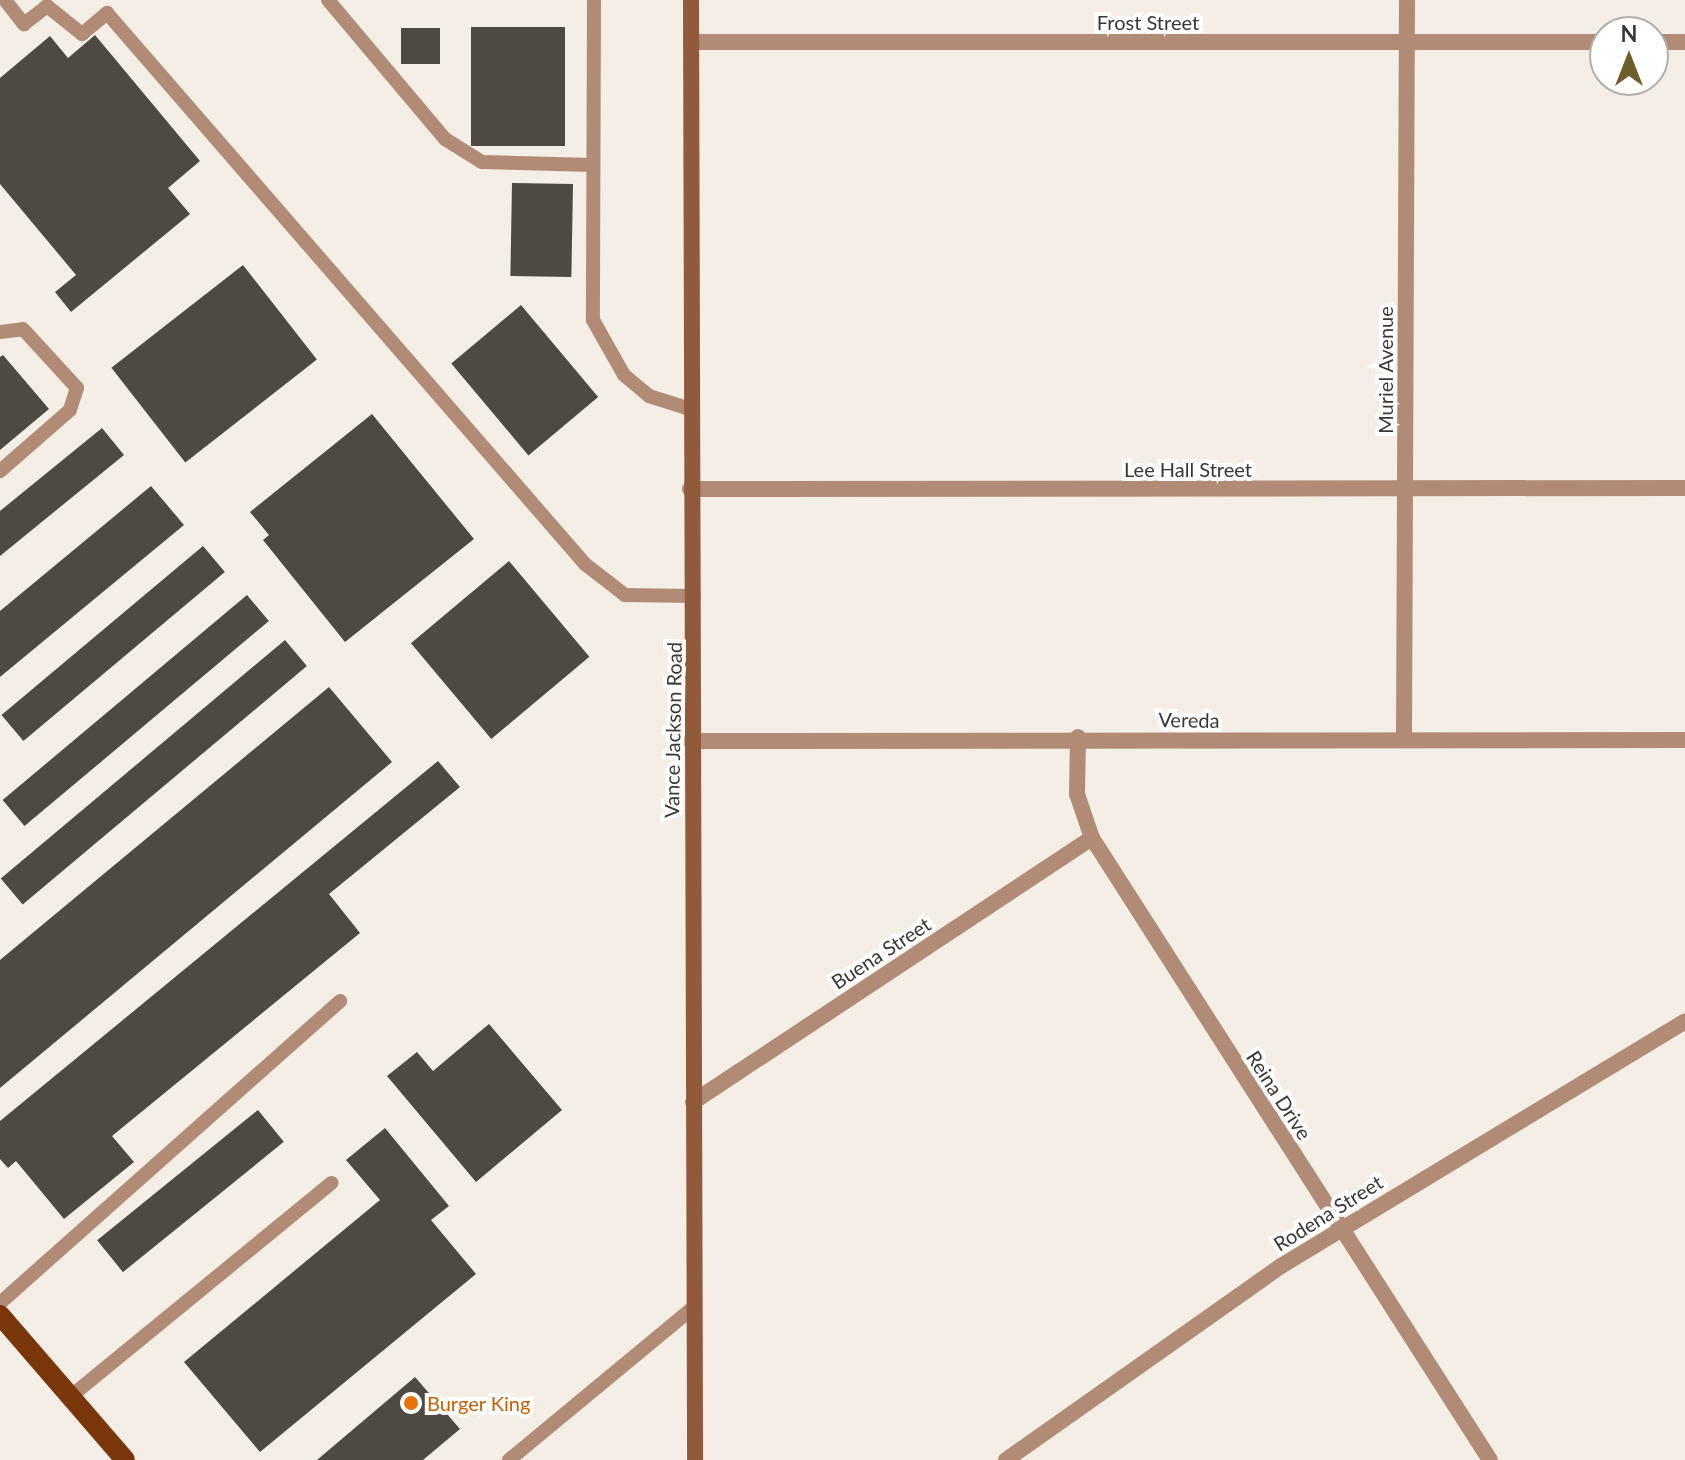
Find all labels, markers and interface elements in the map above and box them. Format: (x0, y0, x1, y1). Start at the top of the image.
street label: Frost Street (1097, 10, 1199, 34)
north arrow (1589, 16, 1669, 96)
text: N (1621, 20, 1637, 47)
street label: Muriel Avenue (1373, 306, 1397, 434)
street label: Lee Hall Street (1124, 457, 1252, 481)
street label: Vance Jackson Road (659, 642, 687, 818)
street label: Vereda (1158, 707, 1220, 733)
street label: Buena Street (827, 912, 935, 994)
street label: Reina Drive (1241, 1046, 1317, 1144)
street label: Rodena Street (1269, 1170, 1387, 1256)
place label: Burger King (427, 1391, 531, 1415)
marker: Burger King (402, 1394, 420, 1412)

